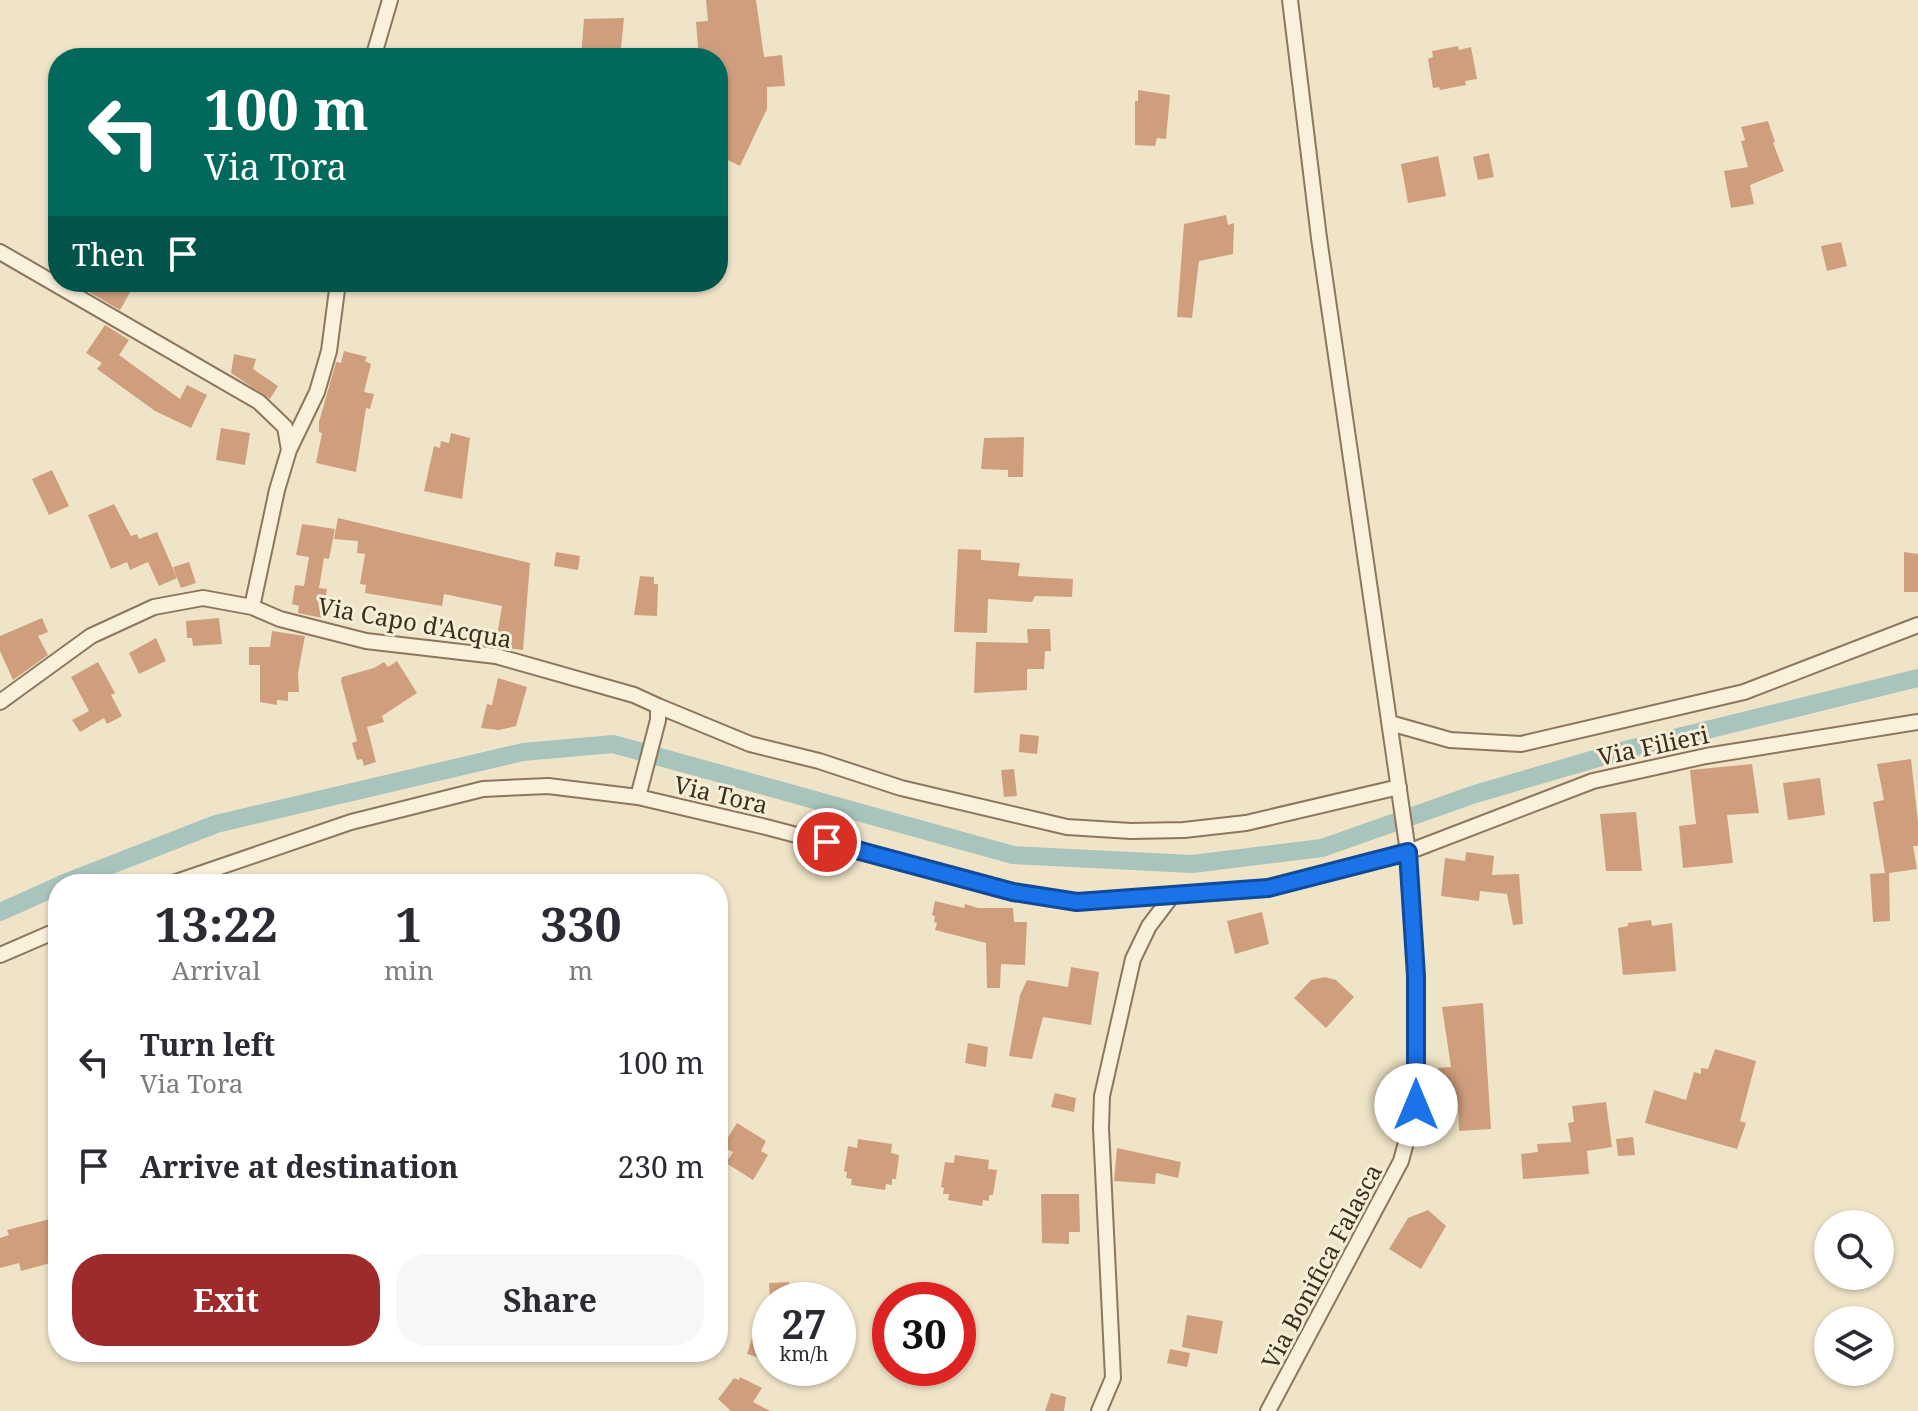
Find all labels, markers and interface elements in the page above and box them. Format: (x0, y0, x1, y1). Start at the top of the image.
text: 100 m (204, 70, 369, 146)
icon: left (72, 80, 176, 184)
text: Via Tora (204, 142, 347, 191)
icon: arrive (161, 232, 205, 276)
text: Then (72, 234, 145, 275)
street label: Via Capo d'Acqua (315, 589, 515, 655)
street label: Via Filieri (1595, 717, 1712, 773)
street label: Via Tora (671, 767, 771, 821)
pin (793, 808, 861, 876)
icon: arrive (805, 820, 849, 864)
text: 13:22 (154, 891, 278, 956)
text: 1 (395, 891, 422, 956)
text: 330 (540, 891, 622, 956)
text: Arrival (172, 952, 260, 988)
text: min (384, 952, 434, 988)
text: m (569, 952, 593, 988)
text: Turn left (140, 1024, 275, 1065)
icon: left (72, 1040, 116, 1084)
text: 100 m (618, 1042, 704, 1083)
position arrow (1374, 1063, 1458, 1147)
text: Via Tora (140, 1065, 243, 1101)
icon: arrive (72, 1144, 116, 1188)
text: Arrive at destination (140, 1146, 459, 1187)
text: 230 m (618, 1146, 704, 1187)
street label: Via Bonifica Falasca (1253, 1158, 1389, 1374)
map controls (1814, 1210, 1894, 1386)
button: search (1814, 1210, 1894, 1290)
button: Exit (72, 1254, 380, 1346)
button: Share (396, 1254, 704, 1346)
speed limit sign: 30 (872, 1282, 976, 1386)
text: 27 (781, 1296, 827, 1351)
button: layers (1814, 1306, 1894, 1386)
text: km/h (779, 1340, 829, 1367)

